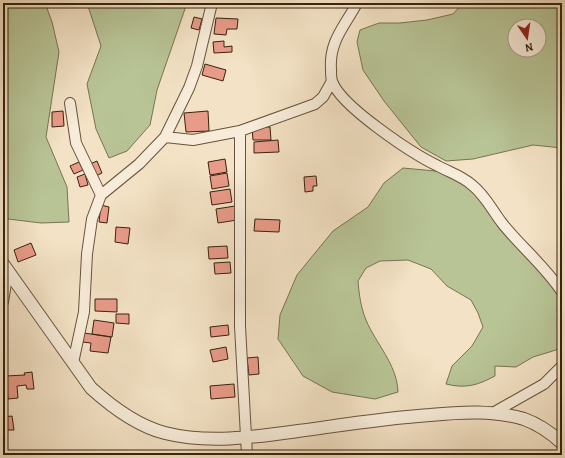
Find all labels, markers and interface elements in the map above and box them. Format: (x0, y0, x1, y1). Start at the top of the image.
north arrow (507, 18, 547, 58)
text: N (524, 39, 535, 55)

